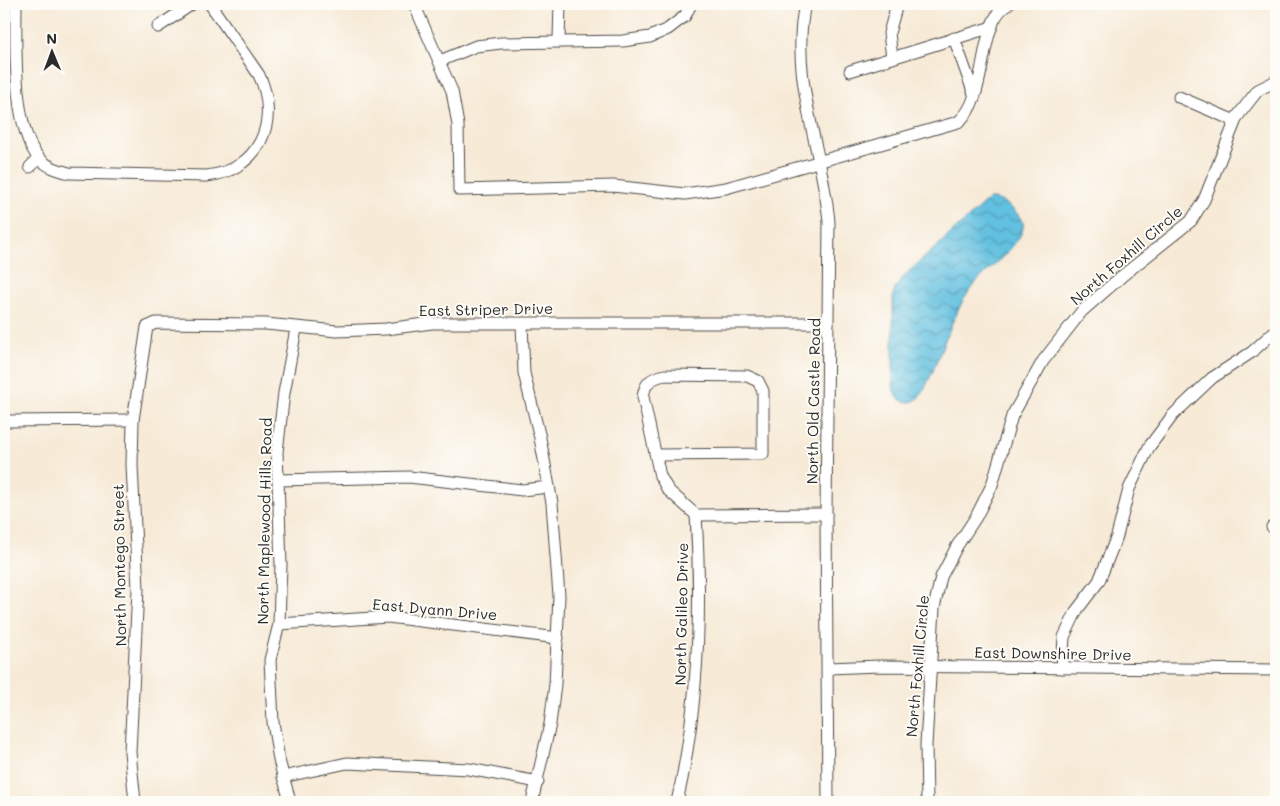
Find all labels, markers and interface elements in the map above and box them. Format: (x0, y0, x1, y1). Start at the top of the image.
north arrow (28, 28, 78, 78)
text: N (46, 29, 57, 48)
street label: North Foxhill Circle (1066, 201, 1186, 309)
street label: East Striper Drive (419, 298, 553, 320)
street label: North Old Castle Road (802, 318, 824, 484)
street label: North Maplewood Hills Road (252, 417, 276, 625)
street label: North Montego Street (108, 484, 130, 646)
street label: North Galileo Drive (670, 543, 692, 685)
street label: East Dyann Drive (372, 594, 498, 624)
street label: North Foxhill Circle (901, 594, 933, 738)
street label: East Downshire Drive (974, 642, 1132, 664)

